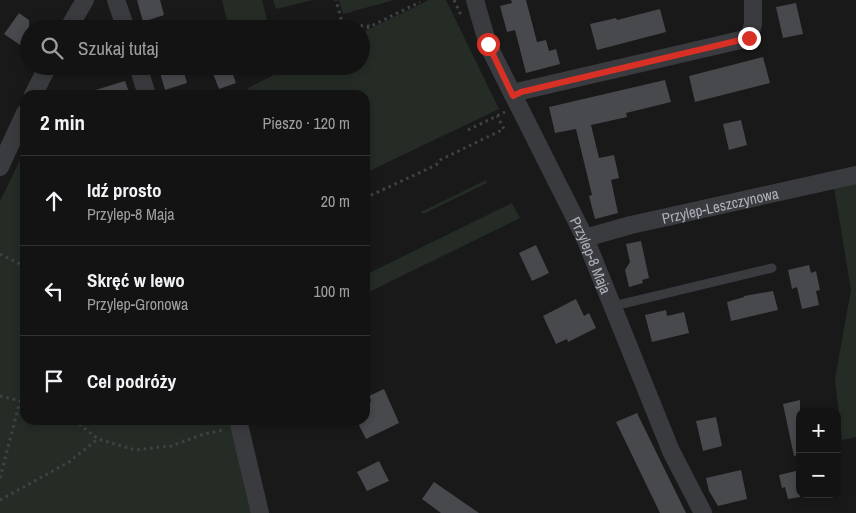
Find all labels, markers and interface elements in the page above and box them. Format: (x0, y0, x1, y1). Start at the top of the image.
search box (20, 20, 370, 75)
route end (738, 27, 761, 50)
route start (477, 33, 500, 56)
icon: search (38, 34, 66, 62)
text: Szukaj tutaj (78, 35, 159, 61)
text: 2 min (40, 108, 85, 137)
text: Pieszo · 120 m (262, 112, 350, 134)
text: Idź prosto (87, 177, 161, 203)
street label: Przylep-Leszczynowa (660, 182, 781, 228)
icon: ahead (40, 187, 68, 215)
text: 20 m (321, 190, 350, 212)
text: Przylep-8 Maja (87, 203, 175, 225)
street label: Przylep-8 Maja (565, 213, 617, 297)
text: Skręć w lewo (87, 267, 185, 293)
icon: left (40, 277, 68, 305)
text: 100 m (314, 280, 350, 302)
text: Przylep-Gronowa (87, 293, 188, 315)
icon: arrive (40, 367, 68, 395)
text: Cel podróży (87, 368, 176, 394)
map controls (796, 408, 841, 498)
button: + (796, 408, 841, 453)
button: − (796, 453, 841, 498)

